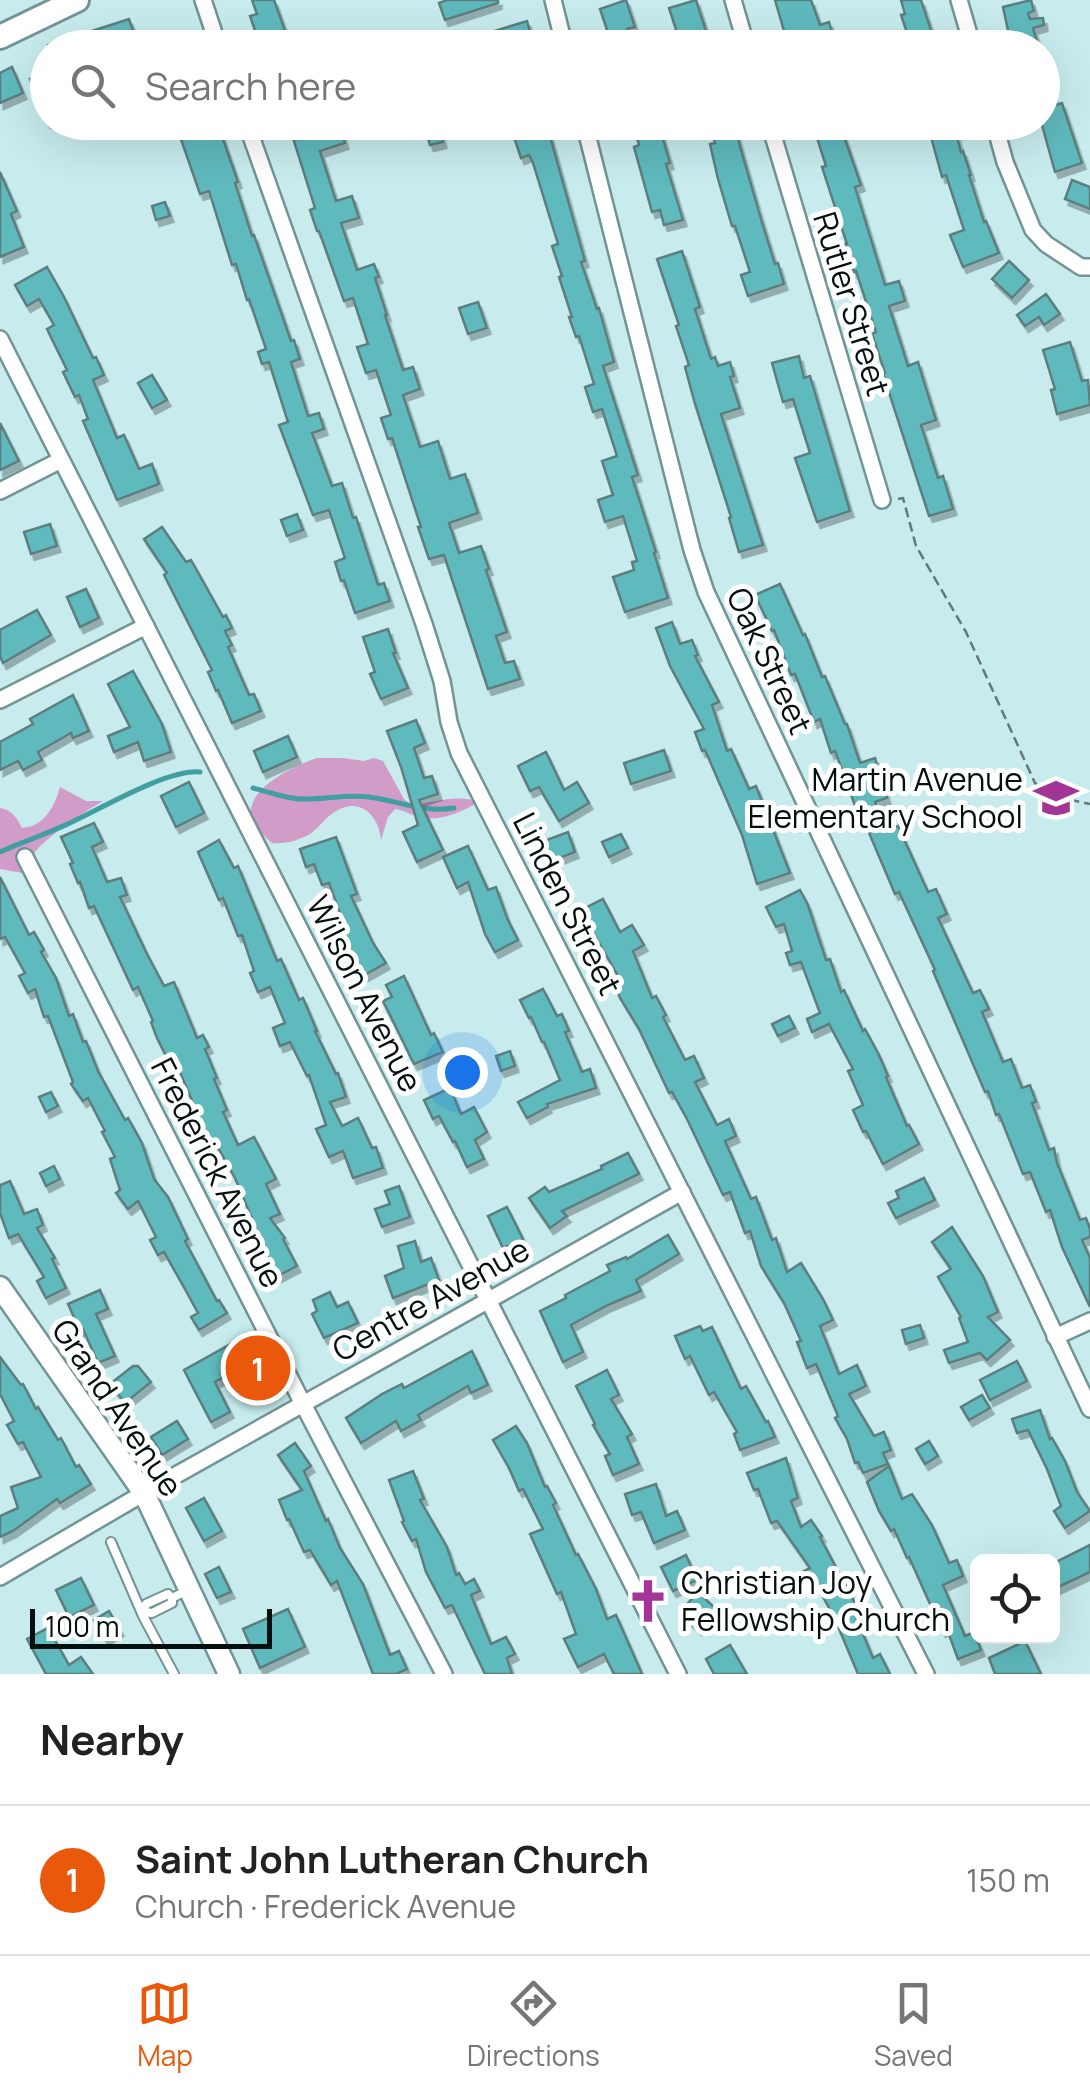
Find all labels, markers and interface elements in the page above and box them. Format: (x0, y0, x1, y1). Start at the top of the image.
search box (30, 30, 1060, 140)
icon: search (65, 58, 120, 113)
text: Search here (145, 59, 356, 111)
street label: Rutler Street (803, 206, 901, 401)
street label: Oak Street (717, 580, 823, 741)
place label: Martin Avenue Elementary School (748, 757, 1023, 838)
school or university icon: Martin Avenue Elementary School (1032, 774, 1080, 822)
street label: Linden Street (503, 805, 633, 1002)
street label: Wilson Avenue (296, 888, 433, 1099)
your location (437, 1047, 488, 1098)
street label: Frederick Avenue (141, 1050, 295, 1295)
street label: Centre Avenue (324, 1227, 537, 1371)
street label: Grand Avenue (42, 1310, 193, 1505)
pin: 1 (226, 1330, 290, 1406)
map controls (970, 1554, 1060, 1644)
button: locate (970, 1554, 1060, 1644)
place label: Christian Joy Fellowship Church (681, 1560, 950, 1641)
church icon: Christian Joy Fellowship Church (624, 1577, 672, 1625)
scale bar (30, 1604, 272, 1648)
text: 100 m (45, 1607, 119, 1645)
text: Nearby (40, 1710, 184, 1768)
text: Saint John Lutheran Church (135, 1832, 649, 1884)
text: 1 (65, 1858, 80, 1902)
text: 150 m (966, 1858, 1050, 1902)
text: Church · Frederick Avenue (135, 1884, 516, 1928)
tab: Map (137, 1976, 193, 2074)
tab: Directions (467, 1976, 600, 2074)
tab: Saved (874, 1976, 953, 2074)

